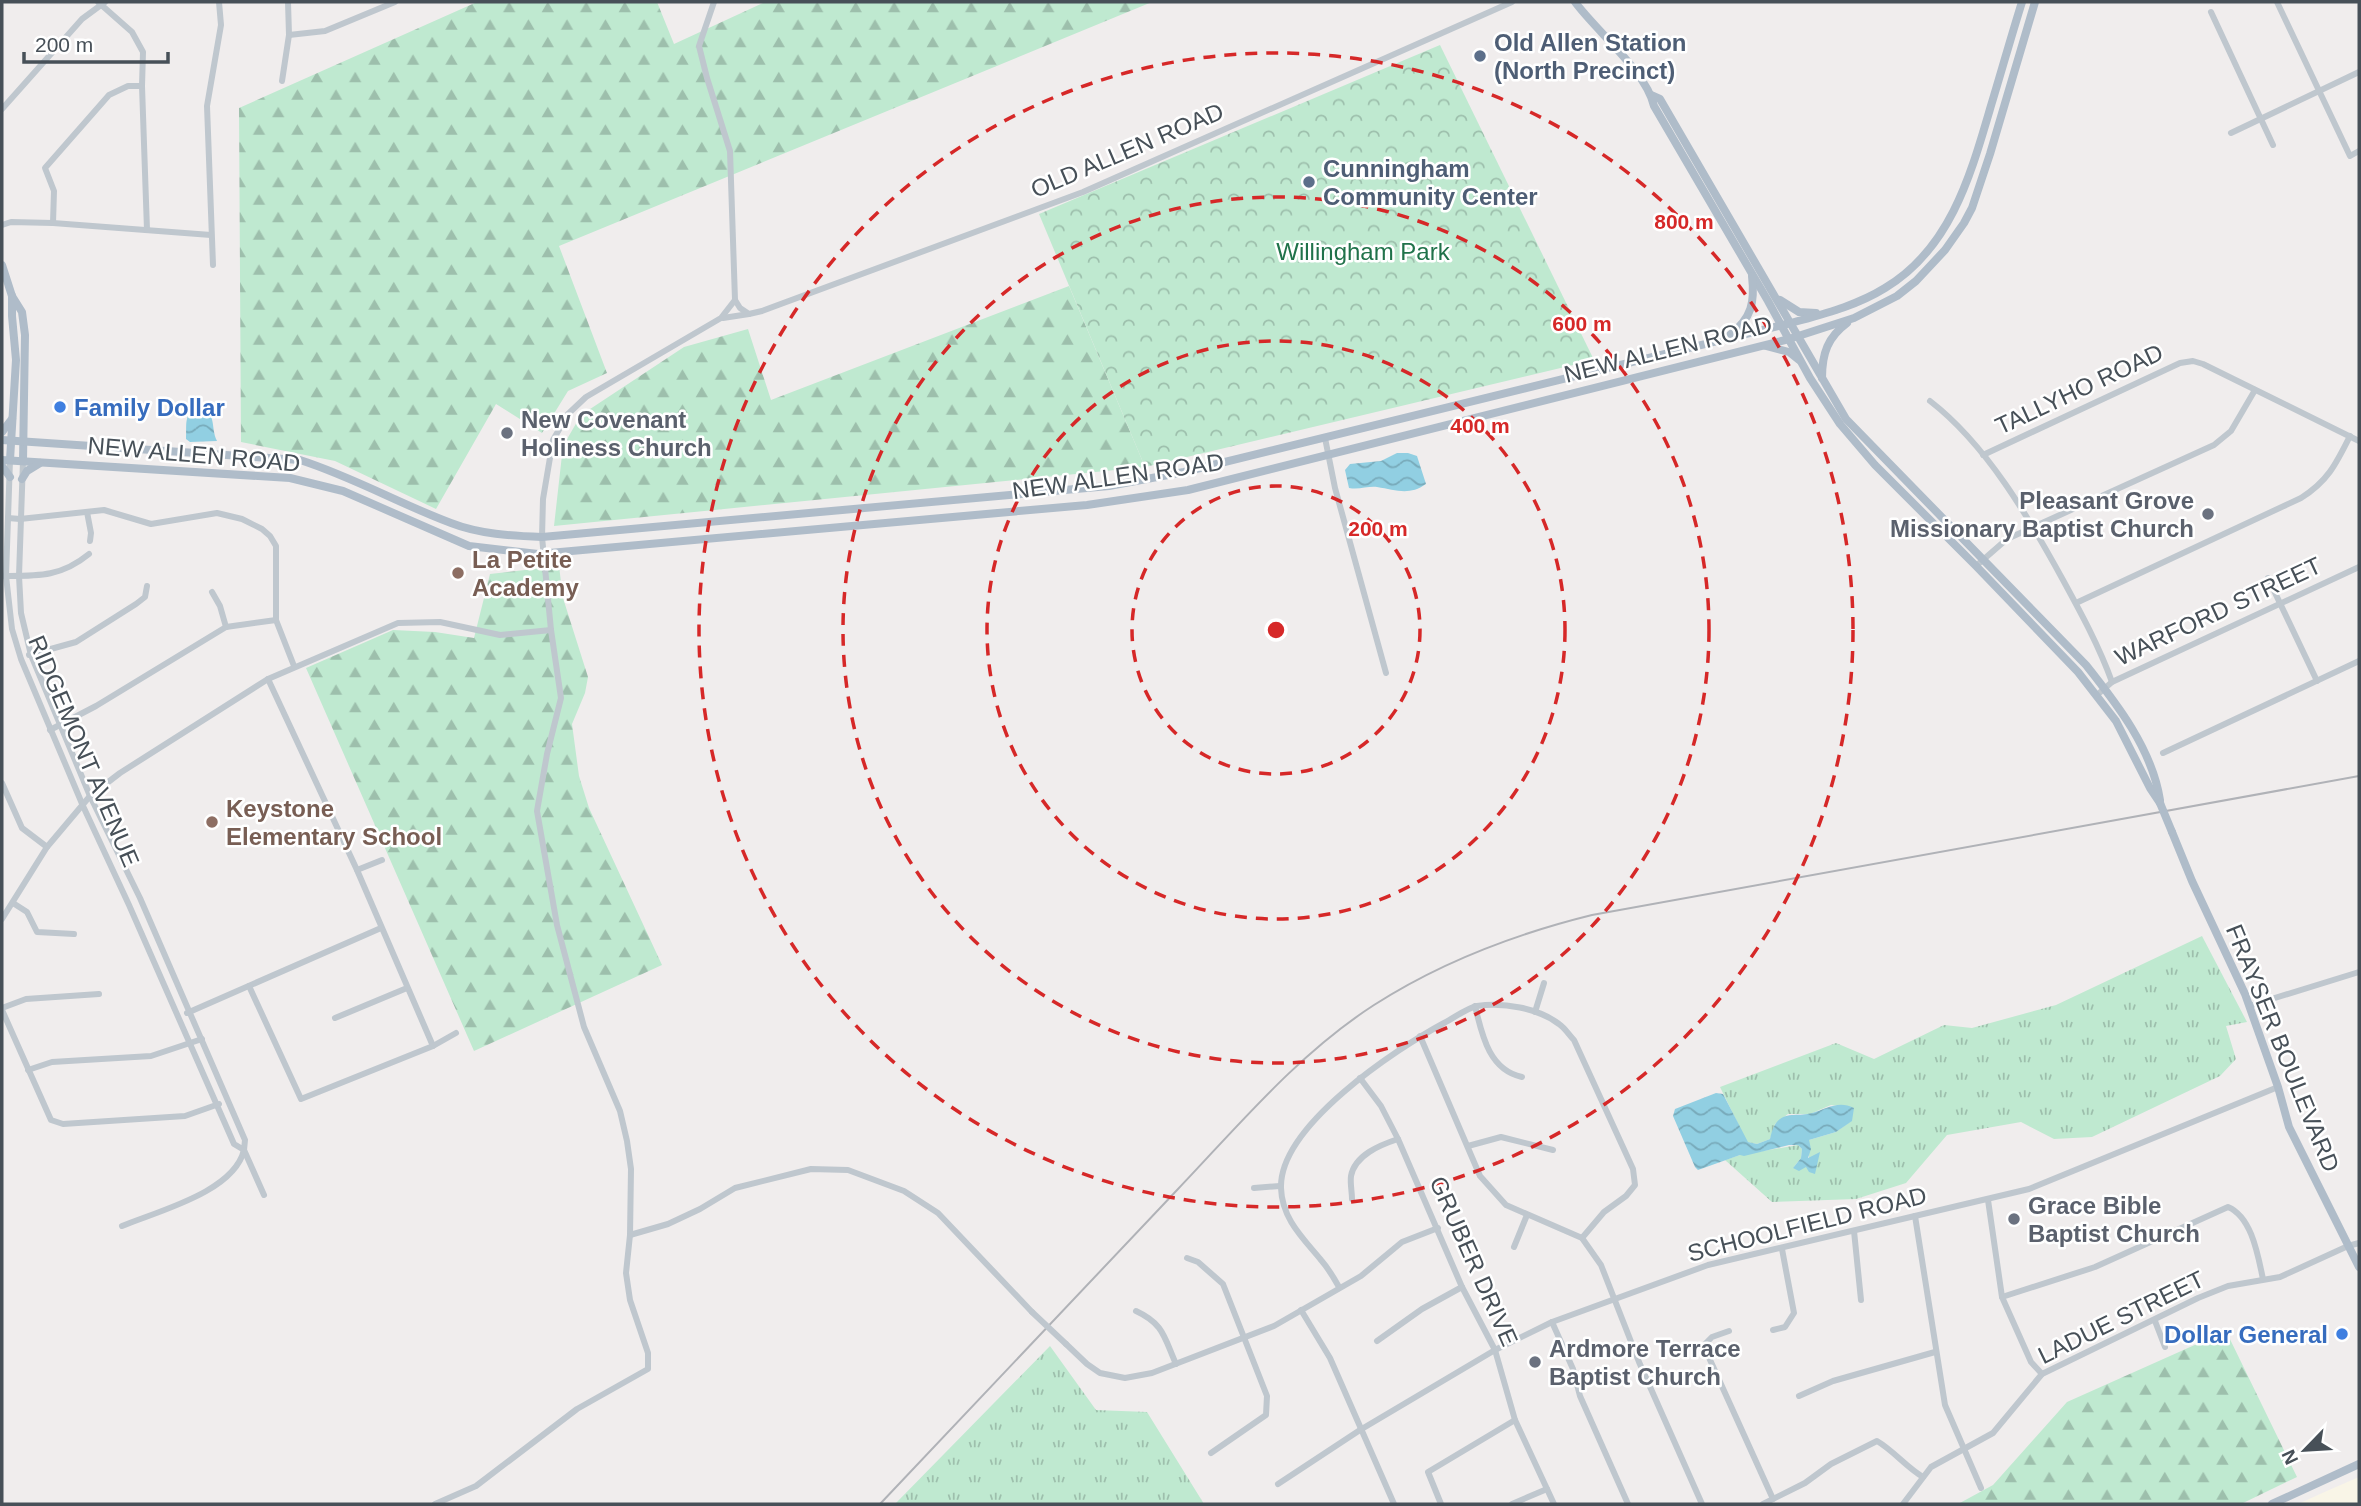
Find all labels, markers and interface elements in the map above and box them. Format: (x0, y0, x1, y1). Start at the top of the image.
scale bar (24, 21, 168, 65)
place label: Old Allen Station (North Precinct) (1494, 29, 1686, 84)
text: 200 m (35, 33, 93, 56)
marker: Old Allen Station (North Precinct) (1472, 48, 1488, 64)
street label: OLD ALLEN ROAD (1027, 97, 1227, 203)
place label: Cunningham Community Center (1323, 155, 1538, 210)
marker: Cunningham Community Center (1301, 174, 1317, 190)
text: 800 m (1654, 210, 1714, 233)
park label: Willingham Park (1276, 238, 1451, 265)
street label: NEW ALLEN ROAD (1561, 310, 1775, 388)
text: 600 m (1552, 312, 1612, 335)
street label: TALLYHO ROAD (1991, 338, 2167, 440)
place label: Family Dollar (74, 394, 225, 421)
marker: Family Dollar (52, 399, 68, 415)
place label: New Covenant Holiness Church (521, 406, 712, 461)
text: 400 m (1450, 414, 1510, 437)
marker: New Covenant Holiness Church (499, 425, 515, 441)
street label: NEW ALLEN ROAD (87, 431, 301, 477)
street label: NEW ALLEN ROAD (1010, 448, 1226, 504)
place label: Pleasant Grove Missionary Baptist Church (1890, 487, 2194, 542)
marker: Pleasant Grove Missionary Baptist Church (2200, 506, 2216, 522)
text: 200 m (1348, 517, 1408, 540)
place label: La Petite Academy (472, 546, 579, 601)
street label: WARFORD STREET (2111, 551, 2326, 671)
marker: La Petite Academy (450, 565, 466, 581)
centre of rings (1264, 618, 1288, 642)
street label: RIDGEMONT AVENUE (23, 631, 145, 871)
place label: Keystone Elementary School (226, 795, 442, 850)
marker: Keystone Elementary School (204, 814, 220, 830)
street label: FRAYSER BOULEVARD (2221, 920, 2345, 1176)
street label: GRUBER DRIVE (1425, 1172, 1523, 1350)
street label: SCHOOLFIELD ROAD (1685, 1181, 1929, 1267)
place label: Grace Bible Baptist Church (2028, 1192, 2200, 1247)
marker: Grace Bible Baptist Church (2006, 1211, 2022, 1227)
street label: LADUE STREET (2034, 1265, 2209, 1369)
place label: Dollar General (2164, 1321, 2328, 1348)
marker: Dollar General (2334, 1326, 2350, 1342)
place label: Ardmore Terrace Baptist Church (1549, 1335, 1741, 1390)
marker: Ardmore Terrace Baptist Church (1527, 1354, 1543, 1370)
north arrow (2270, 1415, 2340, 1485)
text: N (2278, 1446, 2302, 1468)

